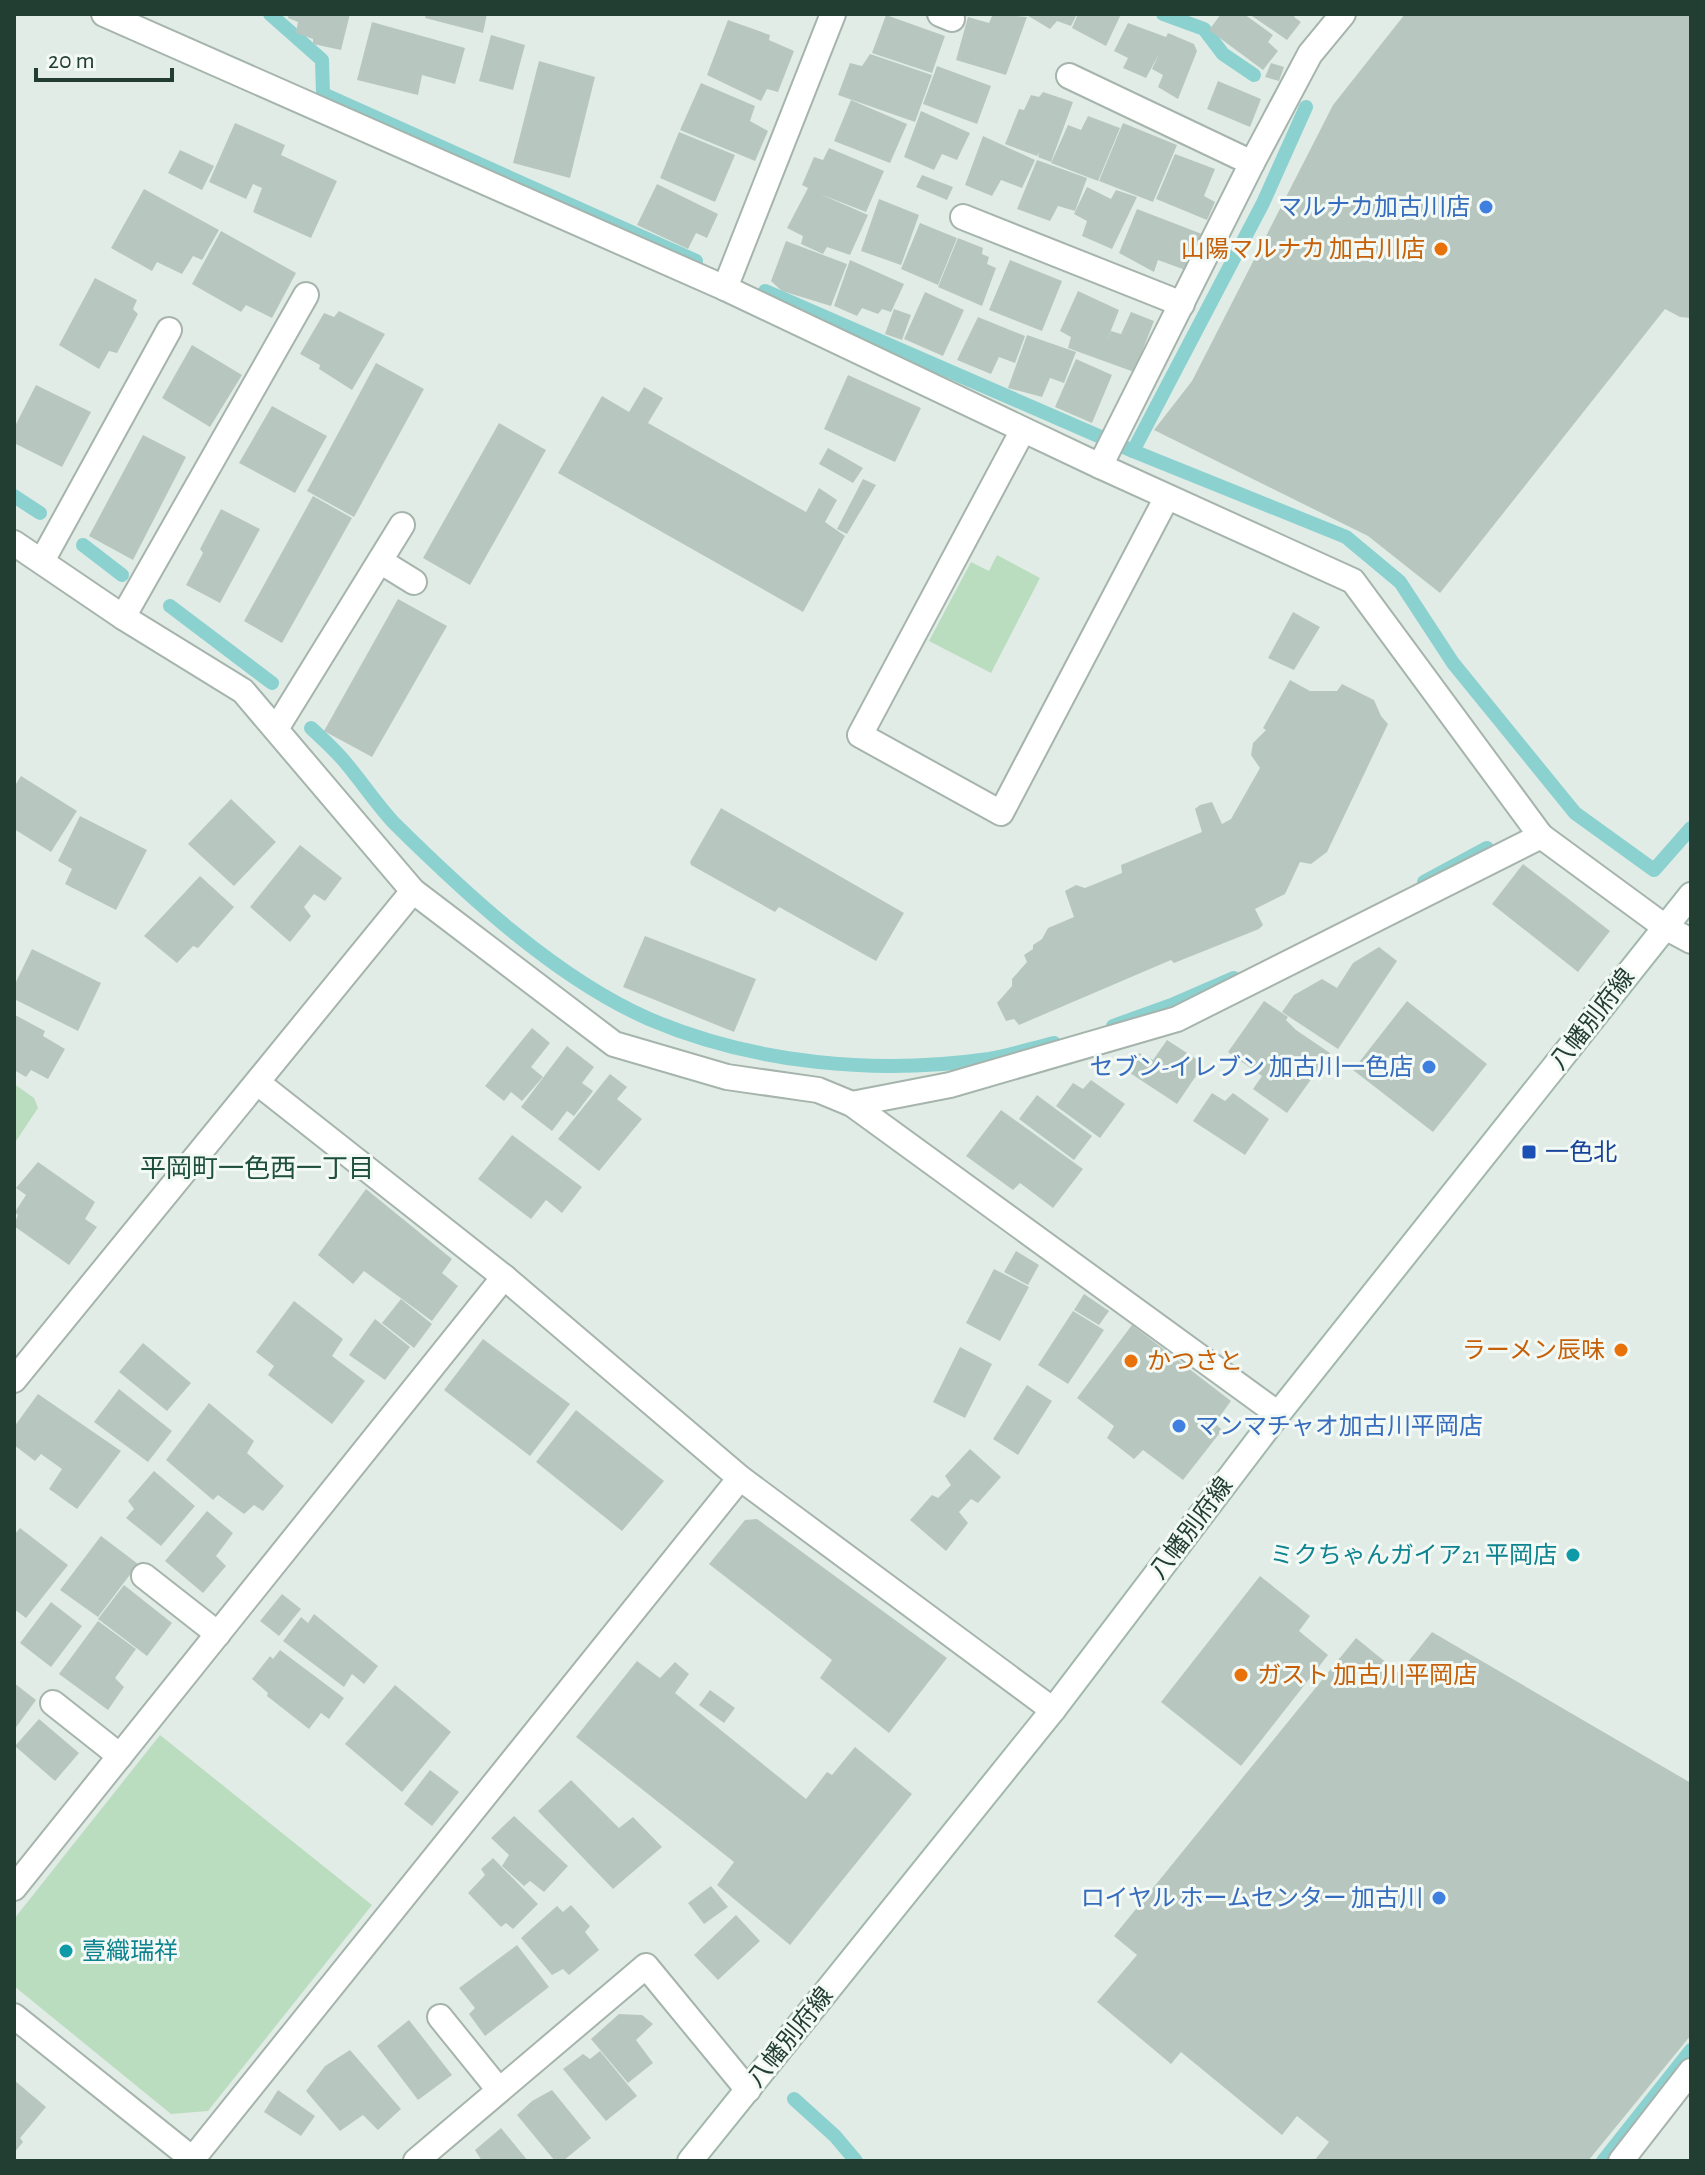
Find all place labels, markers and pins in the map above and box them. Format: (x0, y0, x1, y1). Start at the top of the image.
place label: マルナカ加古川店 (1278, 194, 1470, 220)
marker: マルナカ加古川店 (1477, 198, 1495, 216)
place label: 山陽マルナカ 加古川店 (1181, 236, 1425, 262)
marker: 山陽マルナカ 加古川店 (1432, 240, 1450, 258)
place label: セブン-イレブン 加古川一色店 (1090, 1054, 1413, 1080)
marker: セブン-イレブン 加古川一色店 (1420, 1058, 1438, 1076)
place label: 一色北 (1545, 1139, 1617, 1165)
marker: 一色北 (1520, 1143, 1538, 1161)
place label: ラーメン辰味 (1462, 1338, 1605, 1363)
marker: ラーメン辰味 (1612, 1341, 1630, 1359)
place label: かつさと (1147, 1349, 1243, 1374)
marker: かつさと (1122, 1352, 1140, 1370)
place label: マンマチャオ加古川平岡店 (1195, 1413, 1483, 1439)
marker: マンマチャオ加古川平岡店 (1170, 1417, 1188, 1435)
place label: ミクちゃんガイア21 平岡店 (1270, 1542, 1557, 1568)
marker: ミクちゃんガイア21 平岡店 (1564, 1546, 1582, 1564)
place label: ガスト 加古川平岡店 (1257, 1662, 1477, 1688)
marker: ガスト 加古川平岡店 (1232, 1666, 1250, 1684)
place label: ロイヤル ホームセンター 加古川 (1081, 1885, 1423, 1911)
marker: ロイヤル ホームセンター 加古川 (1430, 1889, 1448, 1907)
place label: 壹織瑞祥 (82, 1938, 178, 1964)
marker: 壹織瑞祥 (57, 1942, 75, 1960)

